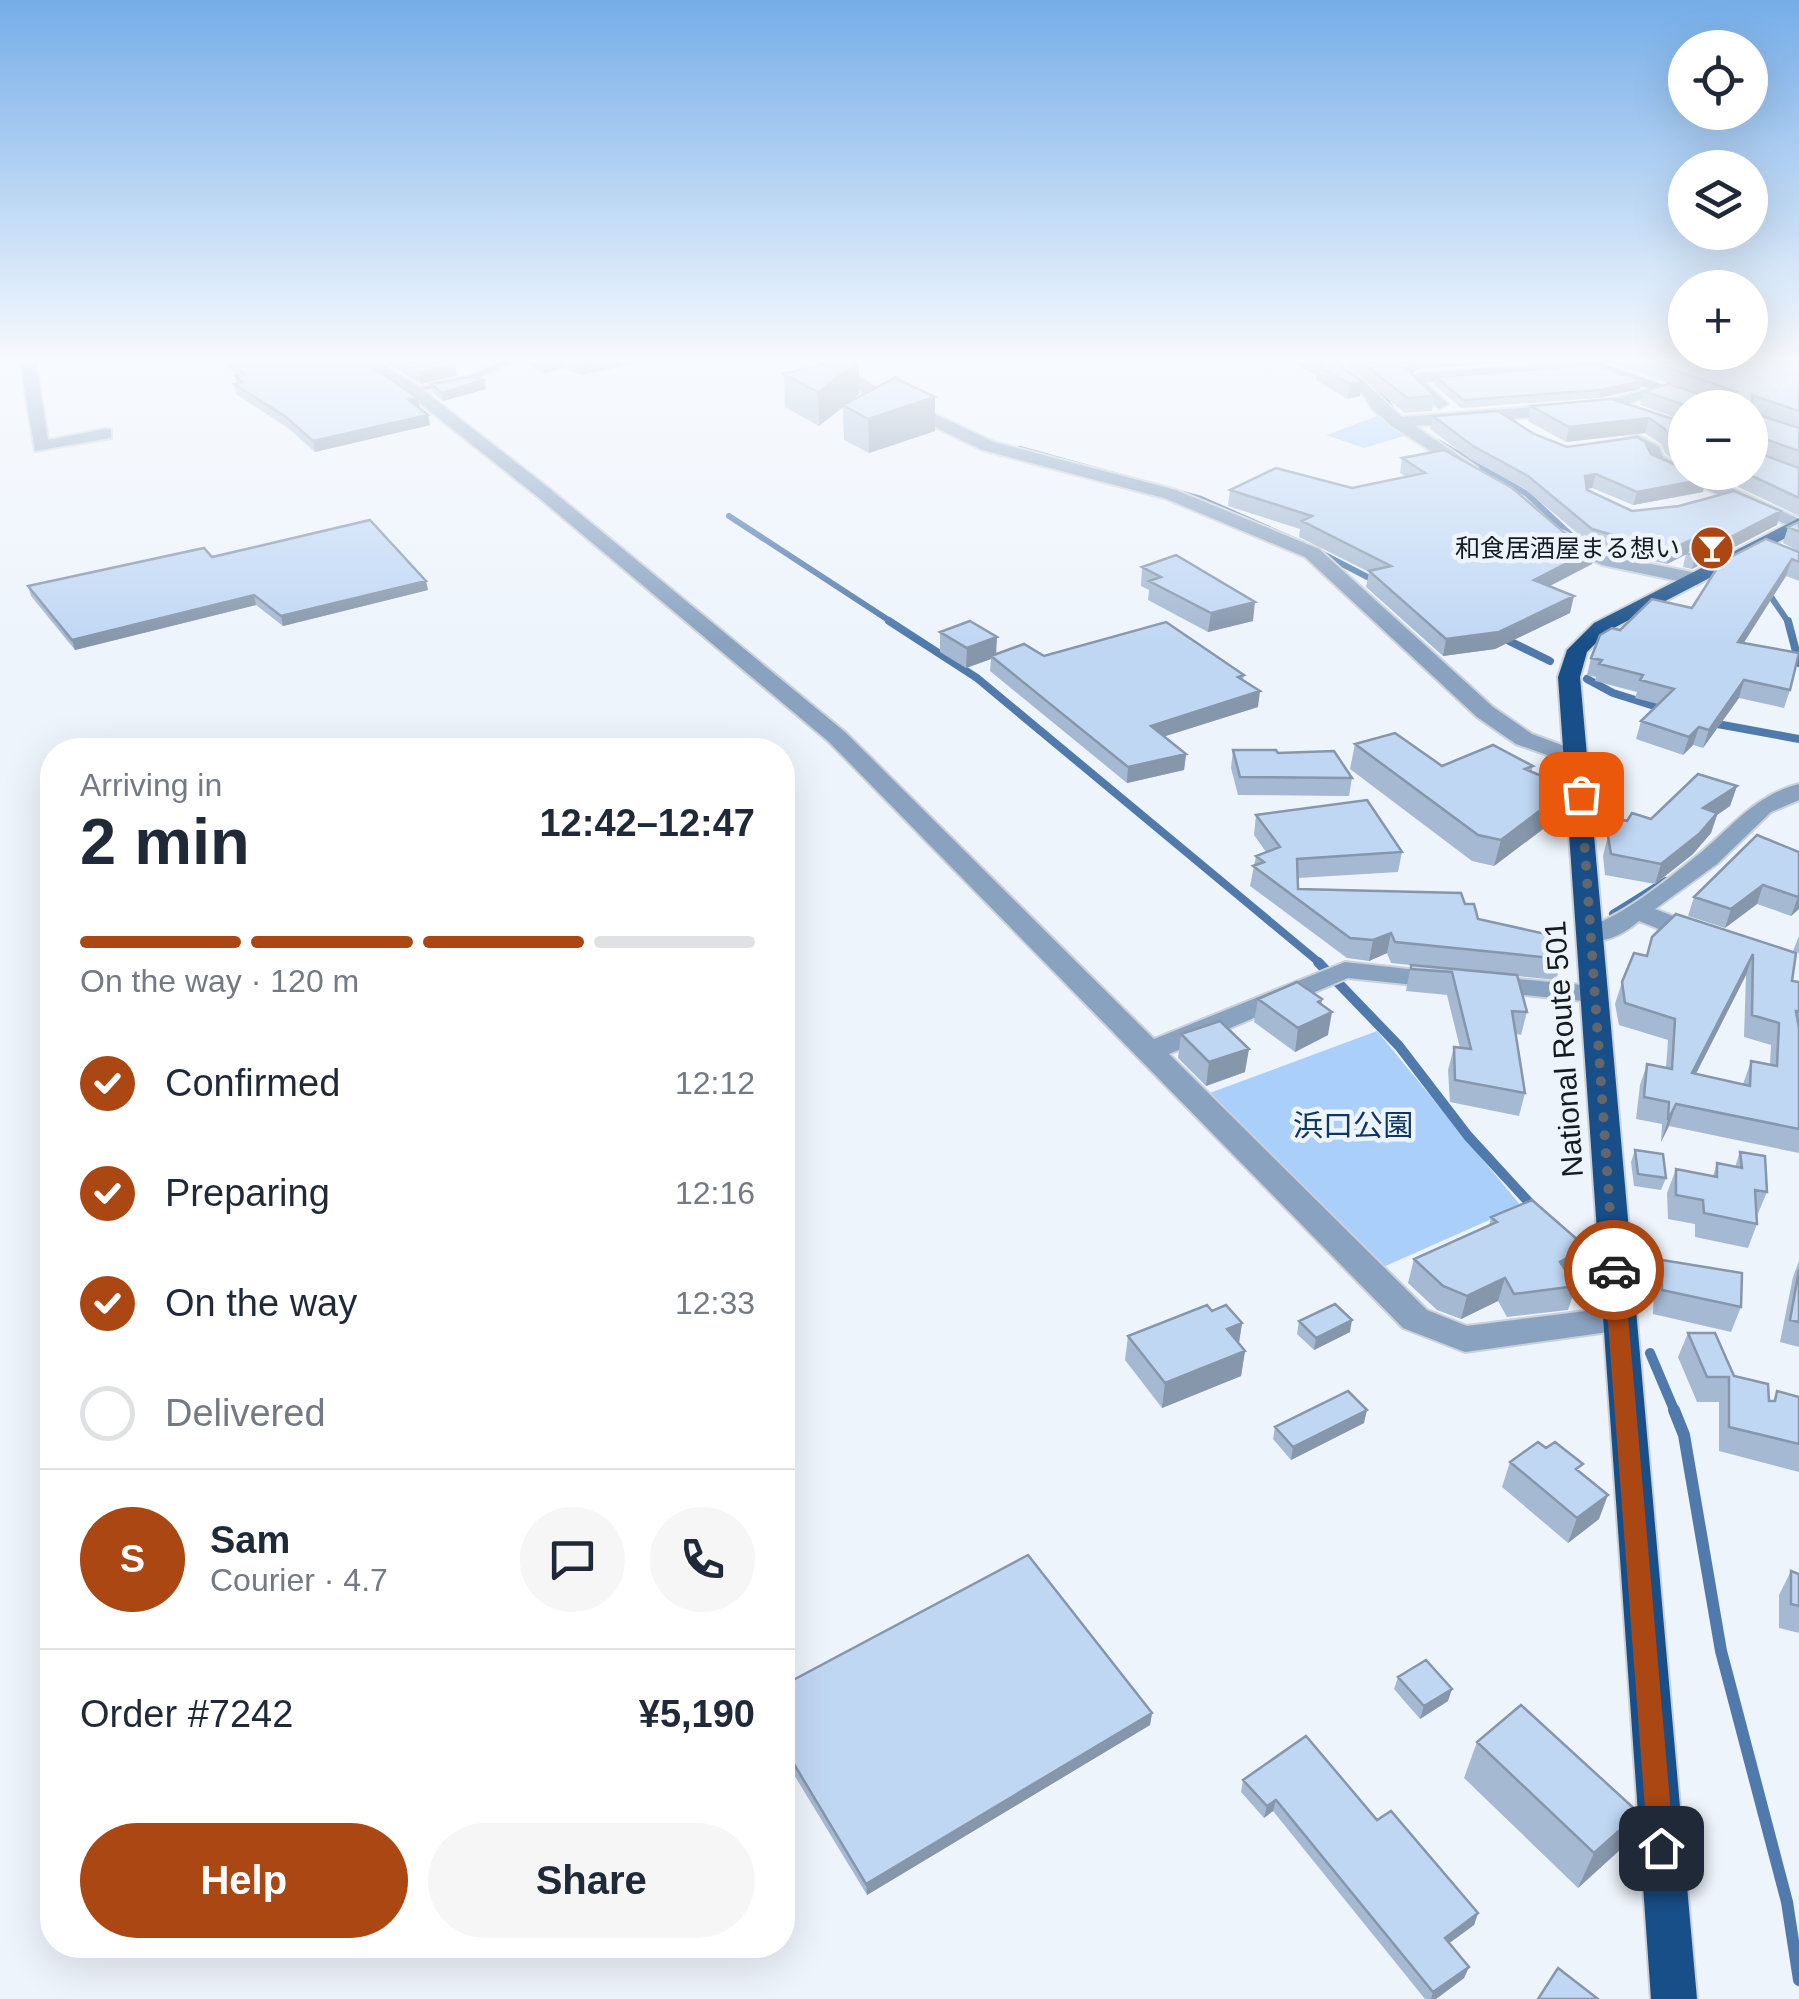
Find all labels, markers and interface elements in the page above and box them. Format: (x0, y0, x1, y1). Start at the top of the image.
map controls (1668, 30, 1768, 490)
button: locate (1668, 30, 1768, 130)
button: layers (1668, 150, 1768, 250)
button: + (1668, 270, 1768, 370)
button: − (1668, 390, 1768, 490)
bar icon: 和食居酒屋まる想い (1689, 525, 1735, 571)
place label: 和食居酒屋まる想い (1455, 534, 1680, 562)
pin (1539, 752, 1624, 837)
text: Arriving in (80, 767, 222, 803)
icon: bag (1554, 767, 1609, 822)
text: 12:42–12:47 (539, 802, 755, 844)
text: 2 min (80, 805, 250, 878)
street label: National Route 501 (1538, 920, 1589, 1178)
text: On the way · 120 m (80, 963, 359, 999)
icon: check (80, 1056, 135, 1111)
text: Confirmed (165, 1062, 340, 1104)
text: 12:12 (675, 1065, 755, 1101)
park label: 浜口公園 (1293, 1109, 1413, 1142)
icon: check (80, 1166, 135, 1221)
text: Preparing (165, 1172, 330, 1214)
text: 12:16 (675, 1175, 755, 1211)
courier (1564, 1220, 1664, 1320)
icon: car (1587, 1243, 1642, 1298)
icon: check (80, 1276, 135, 1331)
text: On the way (165, 1282, 357, 1324)
text: 12:33 (675, 1285, 755, 1321)
text: Delivered (165, 1392, 326, 1434)
button: chat (520, 1507, 625, 1612)
button: phone (650, 1507, 755, 1612)
text: Sam (210, 1519, 290, 1561)
text: S (120, 1538, 145, 1580)
text: Courier · 4.7 (210, 1562, 388, 1598)
text: Order #7242 (80, 1693, 293, 1735)
text: ¥5,190 (639, 1693, 755, 1735)
pin (1619, 1806, 1704, 1891)
icon: home (1634, 1821, 1689, 1876)
button: Help (80, 1823, 408, 1938)
button: Share (428, 1823, 755, 1938)

